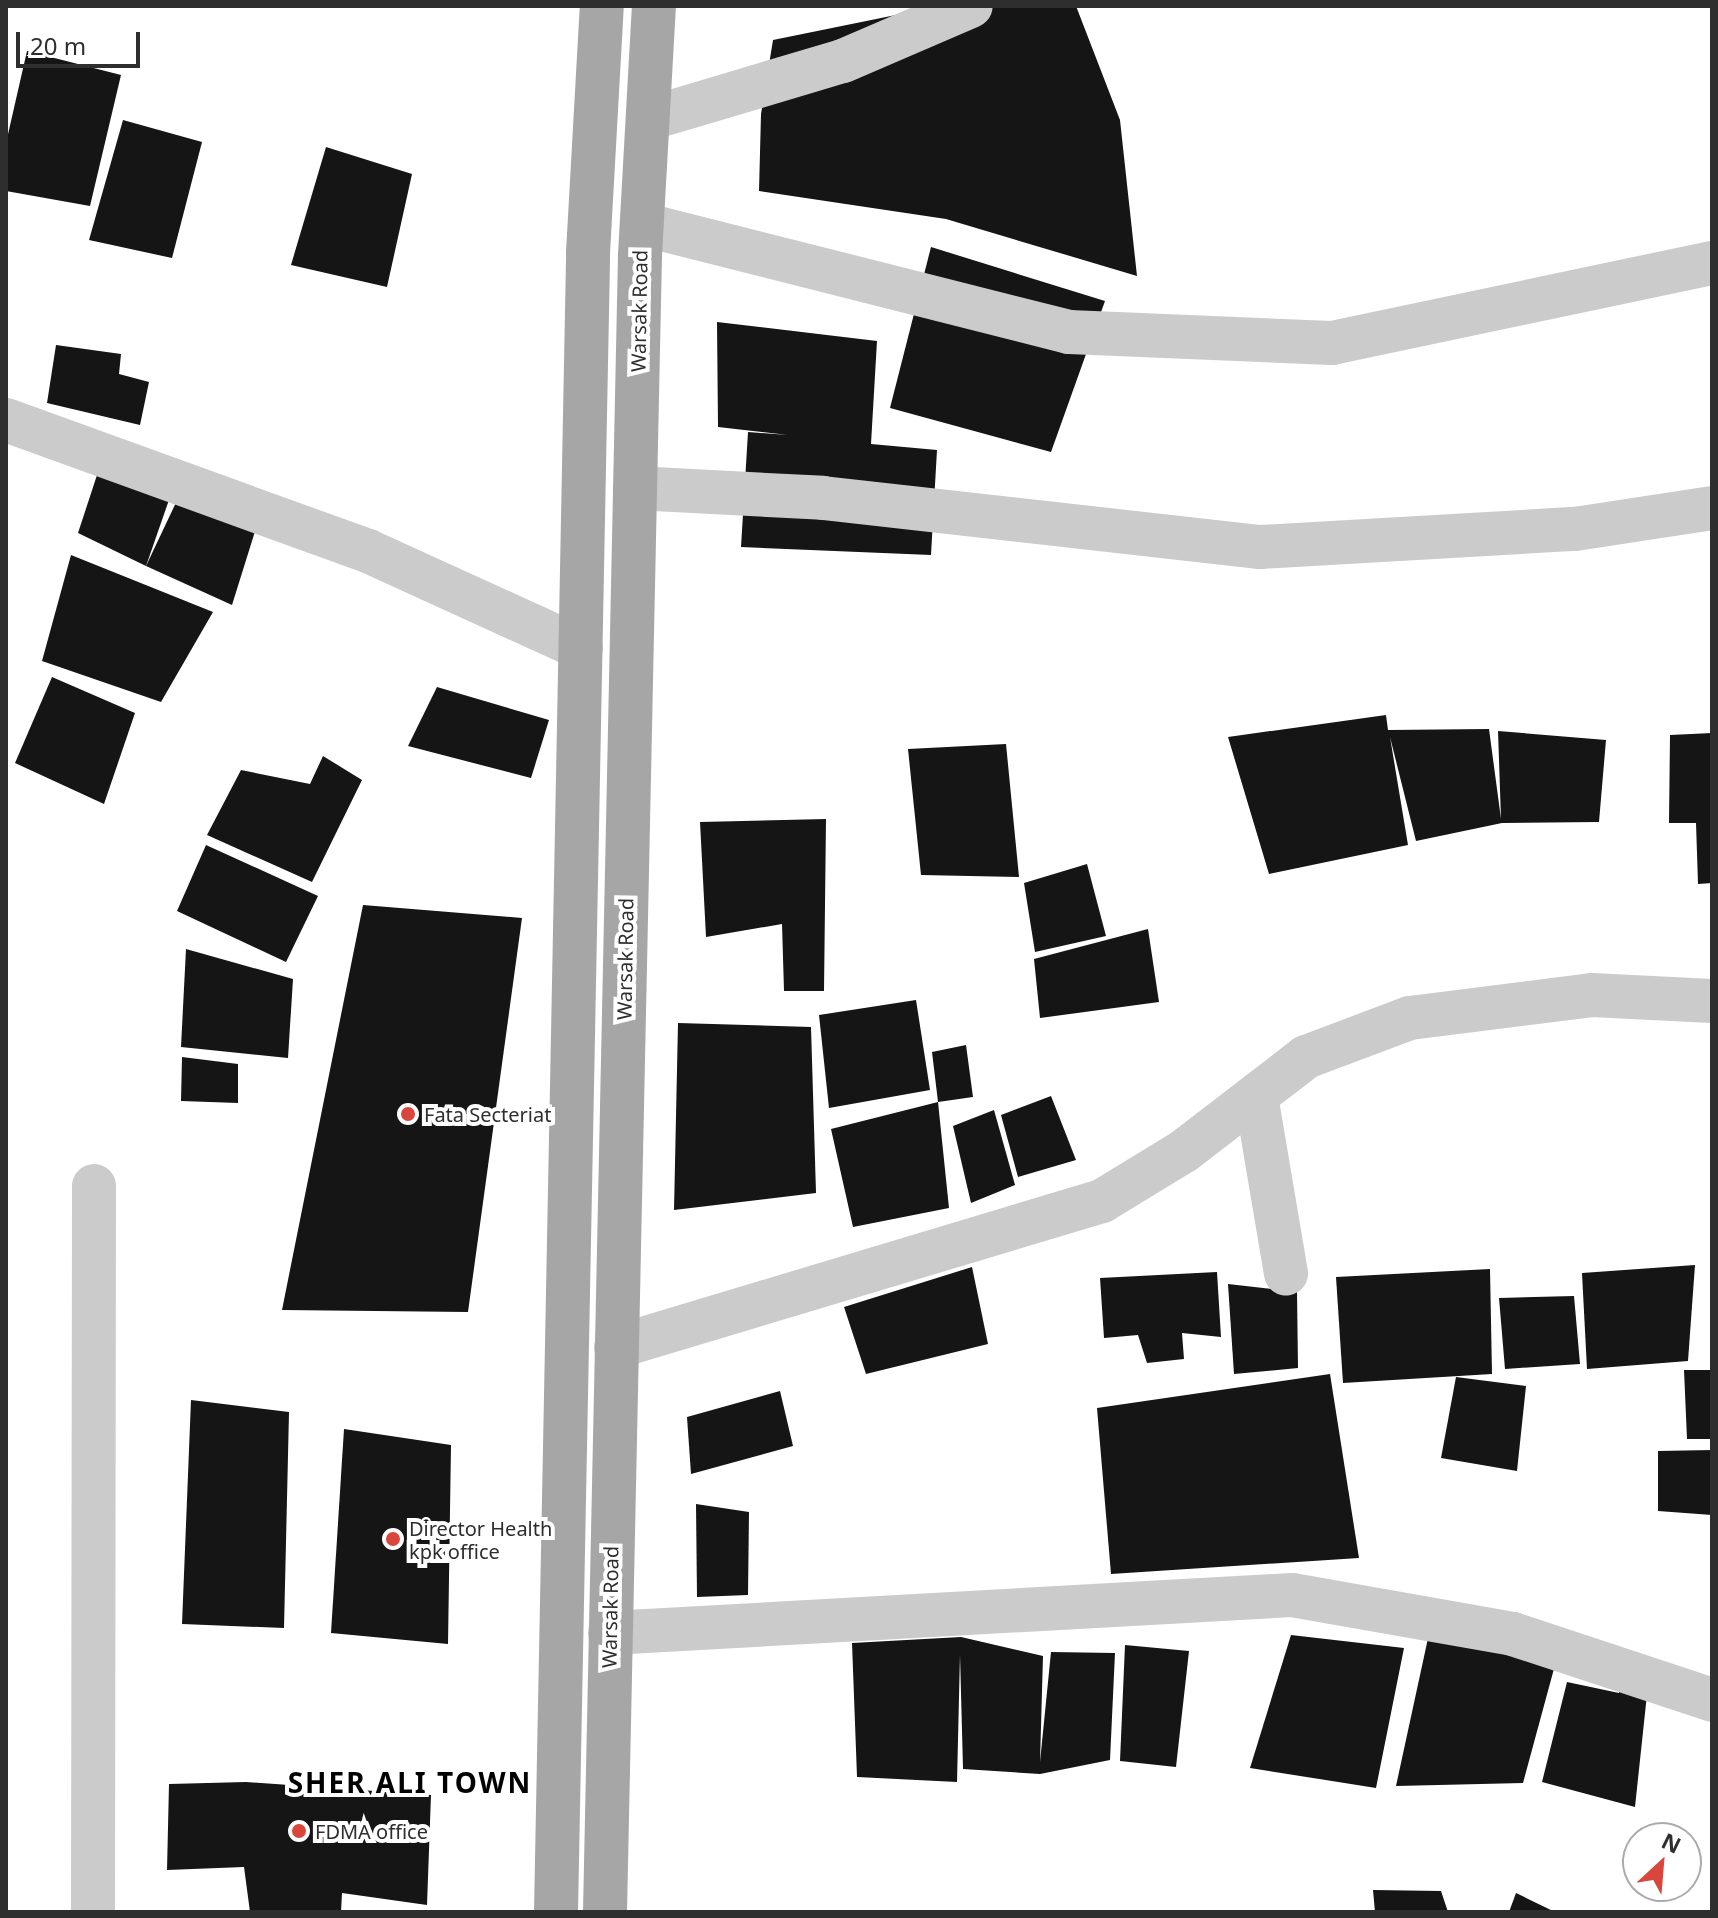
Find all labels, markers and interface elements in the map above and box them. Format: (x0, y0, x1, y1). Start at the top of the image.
scale bar (20, 16, 144, 66)
text: 20 m (30, 29, 86, 62)
street label: Warsak Road (626, 250, 652, 372)
street label: Warsak Road (612, 898, 638, 1020)
place label: Fata Secteriat (424, 1102, 551, 1126)
marker: Fata Secteriat (399, 1105, 417, 1123)
place label: Director Health kpk office (409, 1516, 552, 1563)
marker: Director Health kpk office (384, 1530, 402, 1548)
street label: Warsak Road (597, 1546, 623, 1668)
district label: SHER ALI TOWN (288, 1765, 532, 1799)
place label: FDMA office (315, 1819, 428, 1843)
marker: FDMA office (290, 1822, 308, 1840)
north arrow (1622, 1822, 1702, 1902)
text: N (1657, 1825, 1686, 1860)

